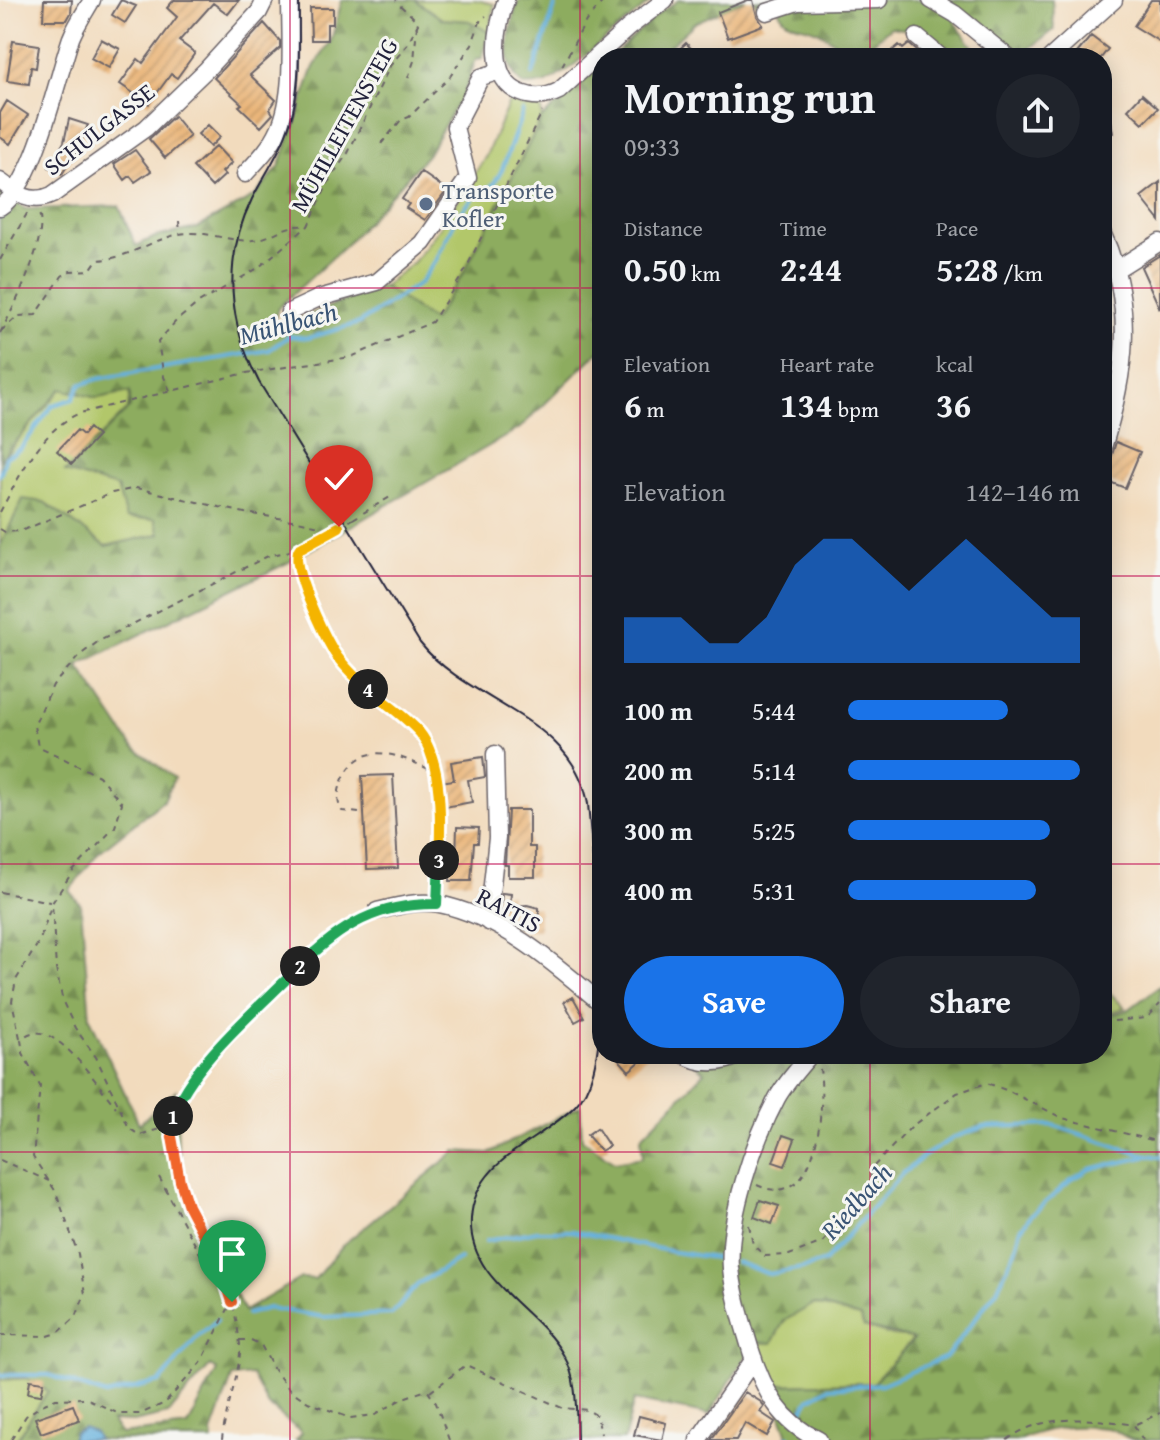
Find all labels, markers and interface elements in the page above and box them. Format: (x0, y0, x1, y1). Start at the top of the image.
street label: MÜHLLEITENSTEIG (282, 31, 406, 219)
text: Morning run (624, 65, 875, 129)
street label: SCHULGASSE (36, 74, 162, 184)
button: share (996, 74, 1080, 158)
text: 09:33 (624, 127, 680, 166)
place label: Transporte Kofler (442, 173, 554, 236)
marker: Transporte Kofler (417, 195, 435, 213)
text: Distance (624, 212, 703, 244)
text: Time (780, 212, 827, 244)
text: Pace (936, 212, 978, 244)
text: 0.50 (624, 244, 686, 293)
text: 2:44 (780, 244, 842, 293)
text: 5:28 (936, 244, 998, 293)
text: km (686, 257, 720, 289)
text: /km (998, 257, 1043, 289)
water label: Mühlbach (235, 291, 341, 355)
text: Elevation (624, 348, 710, 380)
text: Heart rate (780, 348, 874, 380)
text: kcal (936, 348, 974, 380)
text: 6 (624, 380, 642, 429)
text: 134 (780, 380, 833, 429)
text: 36 (936, 380, 971, 429)
text: m (642, 393, 664, 425)
text: bpm (833, 393, 879, 425)
pin (305, 445, 373, 527)
icon: check (317, 457, 361, 501)
text: Elevation (624, 472, 726, 511)
text: 142–146 m (966, 472, 1080, 511)
pin: 4 (348, 669, 388, 709)
text: 4 (362, 673, 374, 705)
text: 100 m (624, 691, 692, 730)
text: 5:44 (752, 691, 796, 730)
text: 200 m (624, 751, 692, 790)
text: 5:14 (752, 751, 796, 790)
text: 300 m (624, 811, 692, 850)
text: 5:25 (752, 811, 796, 850)
pin: 3 (419, 840, 459, 880)
text: 3 (433, 844, 445, 876)
text: 400 m (624, 871, 692, 910)
text: 5:31 (752, 871, 796, 910)
street label: RAITIS (471, 879, 547, 941)
pin: 2 (280, 946, 320, 986)
text: 2 (294, 950, 306, 982)
button: Save (624, 956, 844, 1048)
button: Share (860, 956, 1080, 1048)
pin: 1 (153, 1096, 193, 1136)
text: 1 (167, 1100, 179, 1132)
water label: Riedbach (810, 1154, 901, 1249)
pin (198, 1220, 266, 1302)
icon: arrive (210, 1232, 254, 1276)

